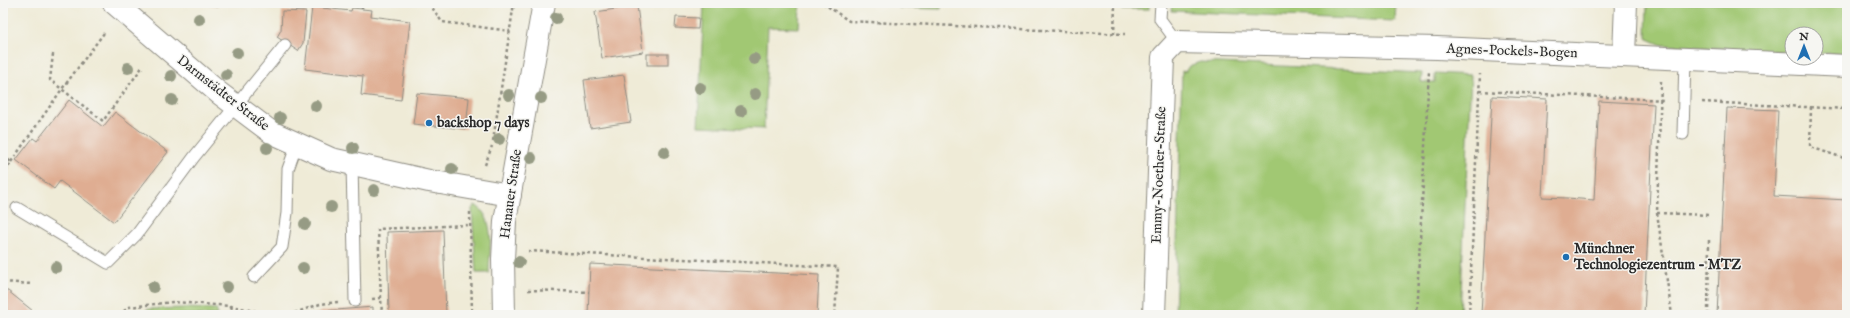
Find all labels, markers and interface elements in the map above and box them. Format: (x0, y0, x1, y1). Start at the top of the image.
north arrow (1784, 26, 1824, 66)
text: N (1798, 30, 1809, 44)
street label: Agnes-Pockels-Bogen (1445, 40, 1578, 62)
street label: Darmstädter Straße (173, 51, 273, 135)
street label: Emmy-Noether-Straße (1148, 105, 1170, 244)
place label: backshop 7 days (436, 114, 529, 132)
marker: backshop 7 days (424, 118, 434, 128)
street label: Hanauer Straße (496, 147, 526, 240)
place label: Münchner Technologiezentrum - MTZ (1573, 240, 1741, 274)
marker: Münchner Technologiezentrum - MTZ (1561, 252, 1571, 262)

